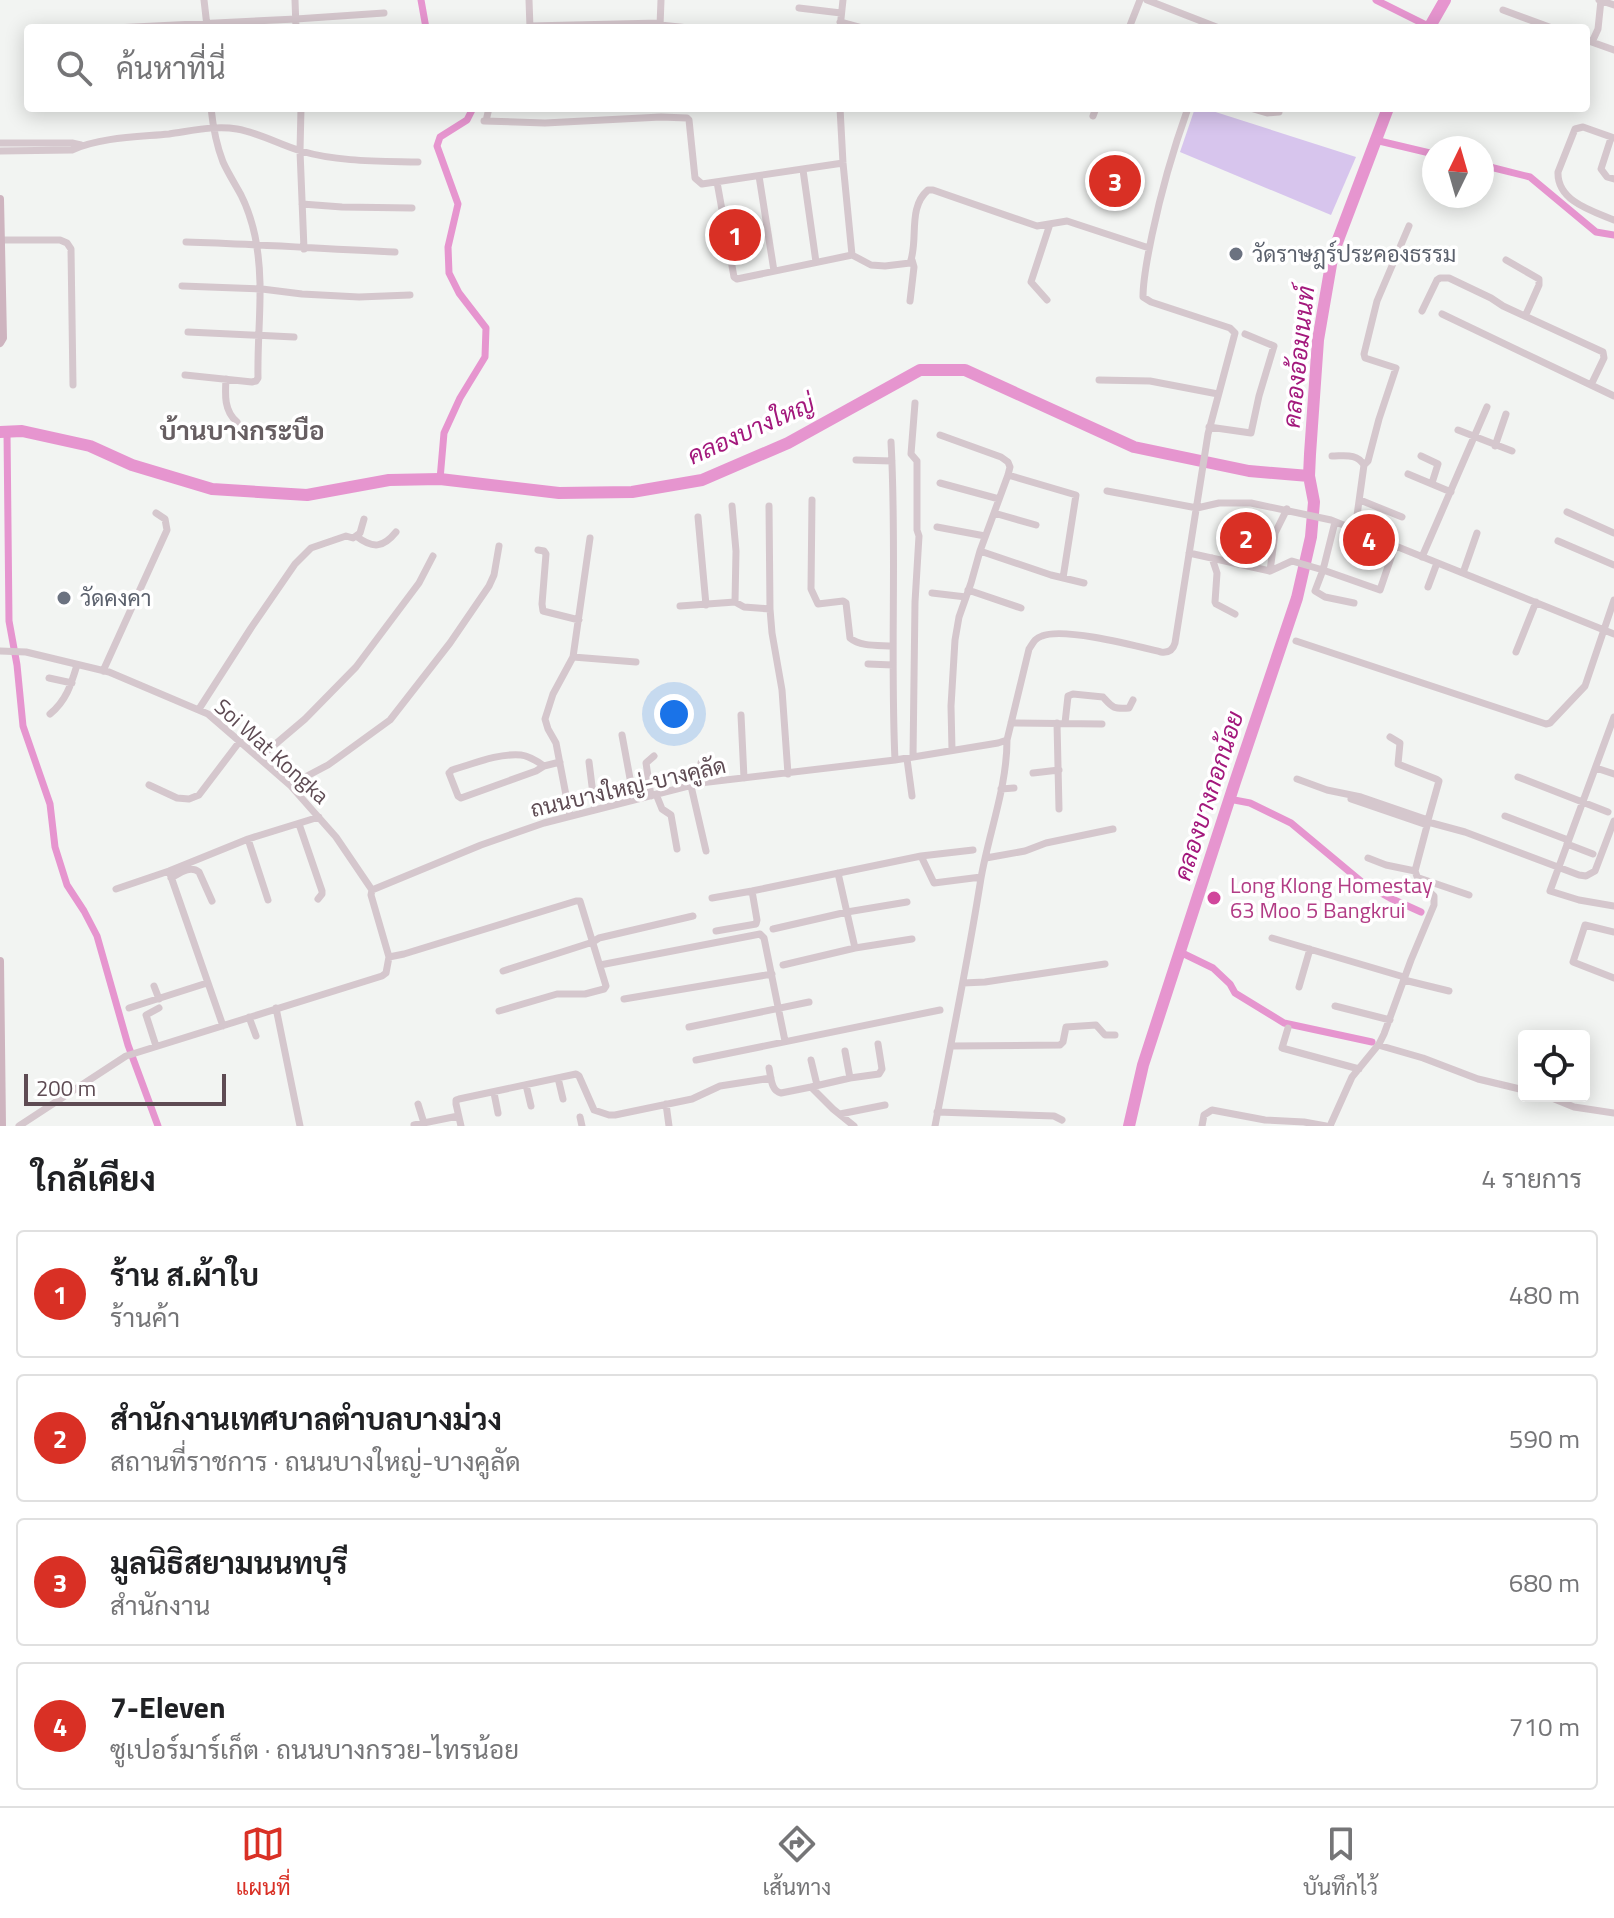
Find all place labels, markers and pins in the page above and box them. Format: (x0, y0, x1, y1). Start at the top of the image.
pin: 3 (1089, 151, 1141, 211)
pin: 1 (709, 205, 761, 265)
place label: วัดราษฎร์ประคองธรรม (1252, 237, 1456, 271)
marker: วัดราษฎร์ประคองธรรม (1227, 245, 1245, 263)
pin: 2 (1220, 508, 1272, 568)
pin: 4 (1343, 510, 1395, 570)
place label: วัดคงคา (80, 581, 151, 615)
marker: วัดคงคา (55, 589, 73, 607)
place label: Long Klong Homestay 63 Moo 5 Bangkrui (1230, 868, 1433, 927)
marker: Long Klong Homestay 63 Moo 5 Bangkrui (1205, 889, 1223, 907)

